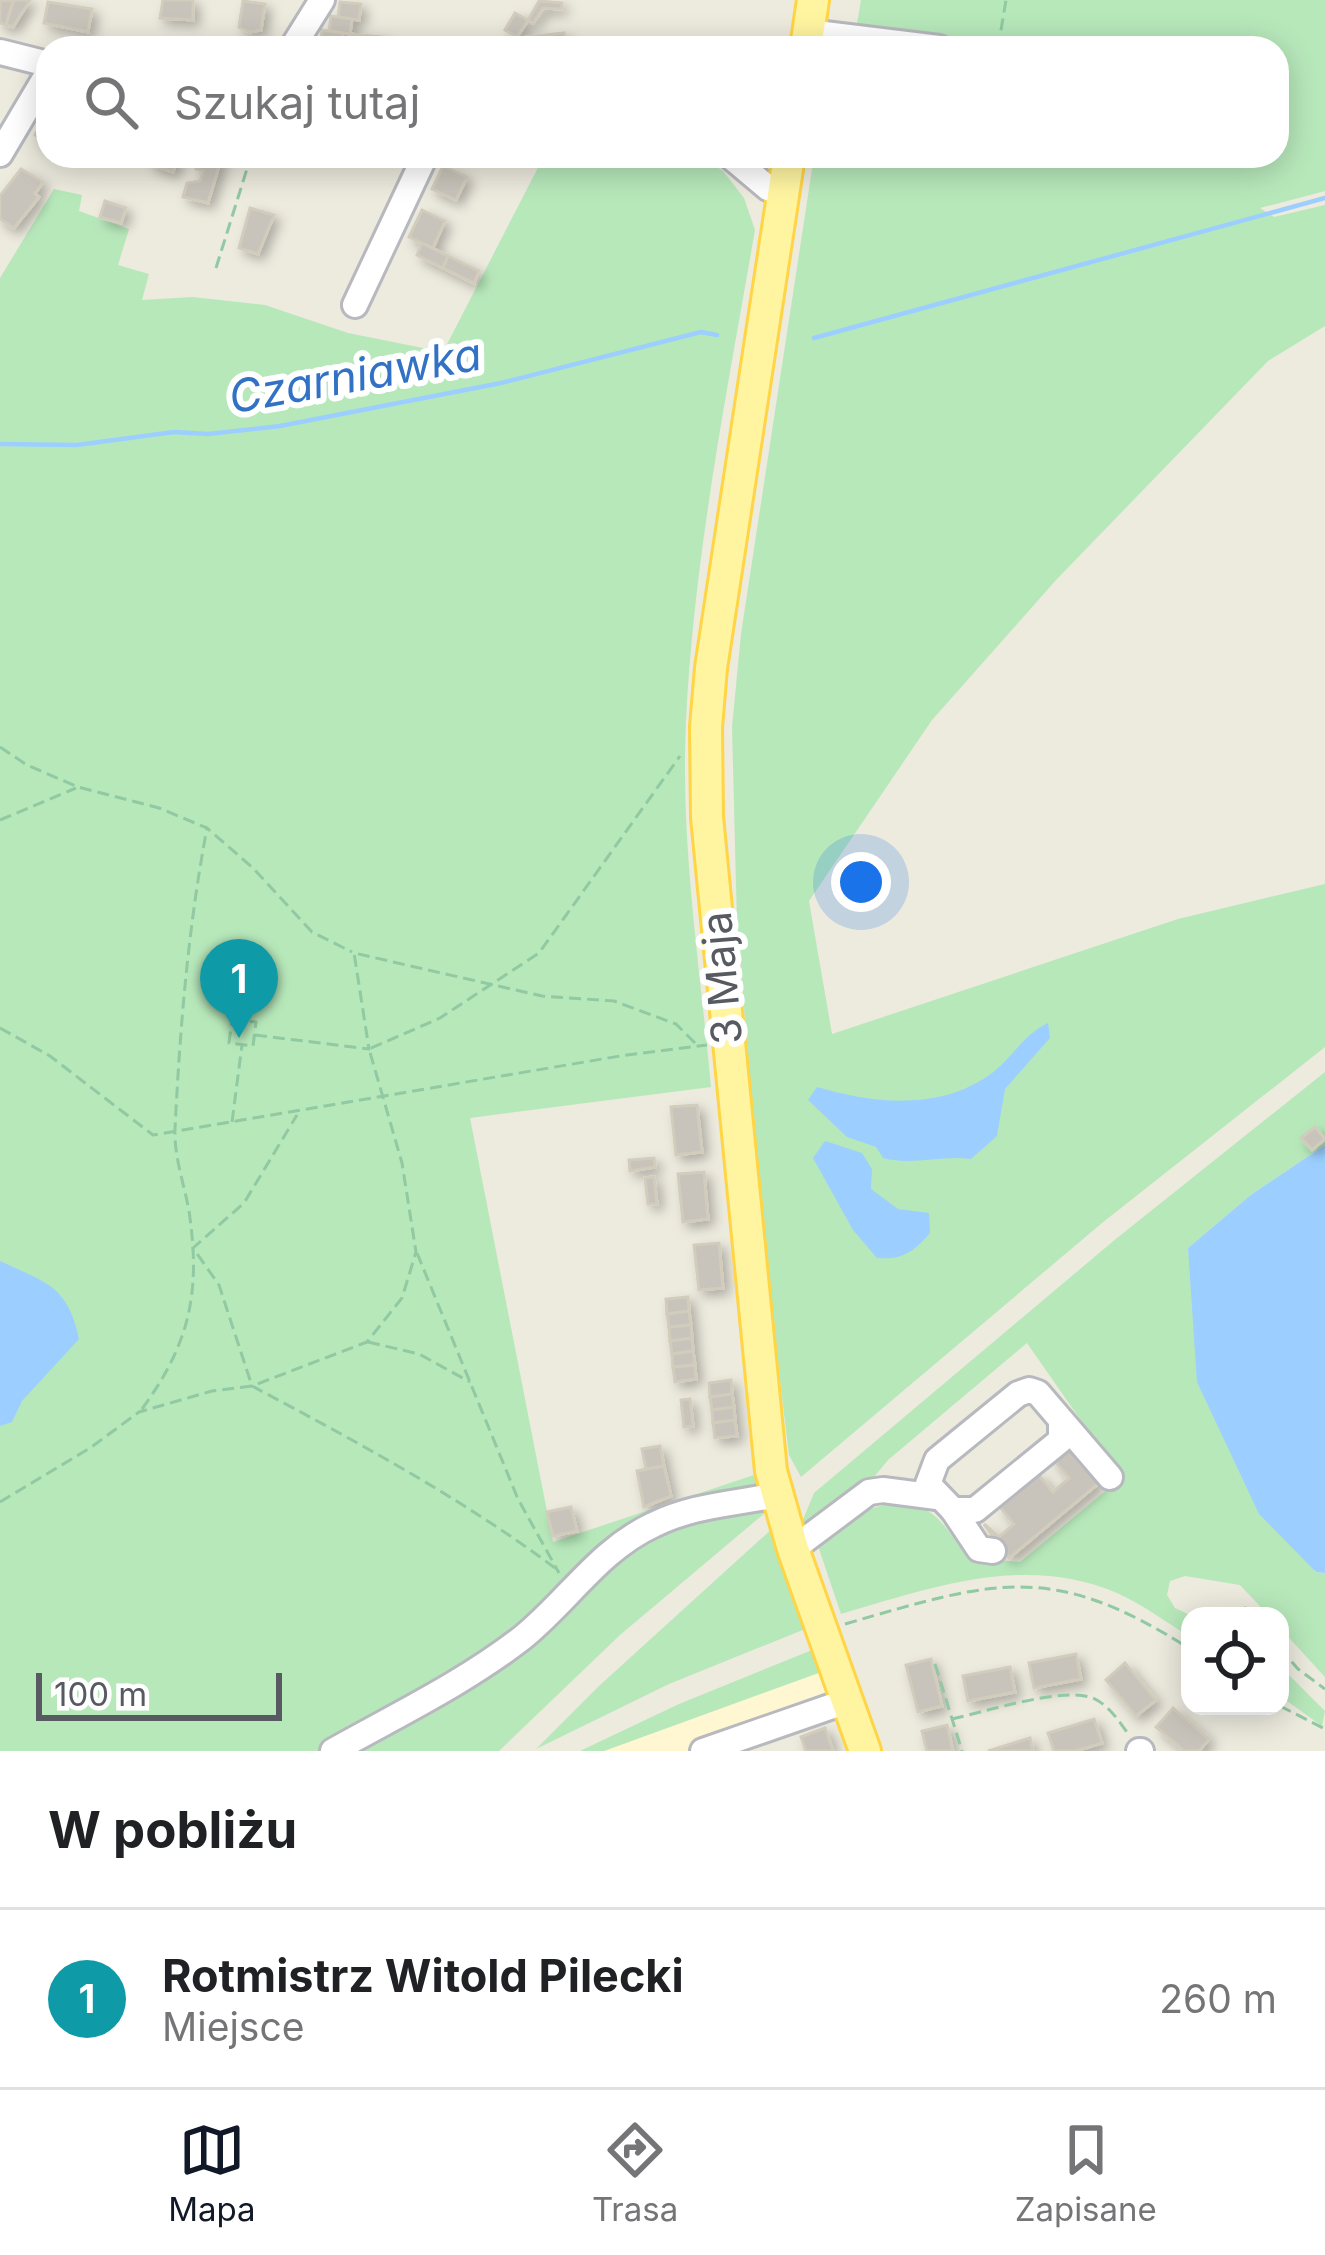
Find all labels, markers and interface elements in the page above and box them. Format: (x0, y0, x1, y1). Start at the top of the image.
search box (36, 36, 1289, 168)
icon: search (78, 69, 144, 135)
text: Szukaj tutaj (174, 75, 420, 130)
water label: Czarniawka (224, 326, 486, 424)
your location (831, 852, 891, 912)
street label: 3 Maja (690, 910, 752, 1046)
pin: 1 (200, 939, 278, 1038)
map controls (1181, 1607, 1289, 1715)
button: locate (1181, 1607, 1289, 1715)
scale bar (36, 1667, 282, 1720)
text: 100 m (54, 1674, 147, 1714)
text: W pobliżu (48, 1799, 297, 1860)
text: Rotmistrz Witold Pilecki (162, 1948, 684, 2003)
text: 1 (79, 1975, 95, 2022)
text: 260 m (1159, 1975, 1277, 2022)
text: Miejsce (162, 2003, 304, 2050)
tab: Mapa (168, 2117, 256, 2229)
tab: Trasa (592, 2117, 678, 2229)
tab: Zapisane (1015, 2117, 1157, 2229)

